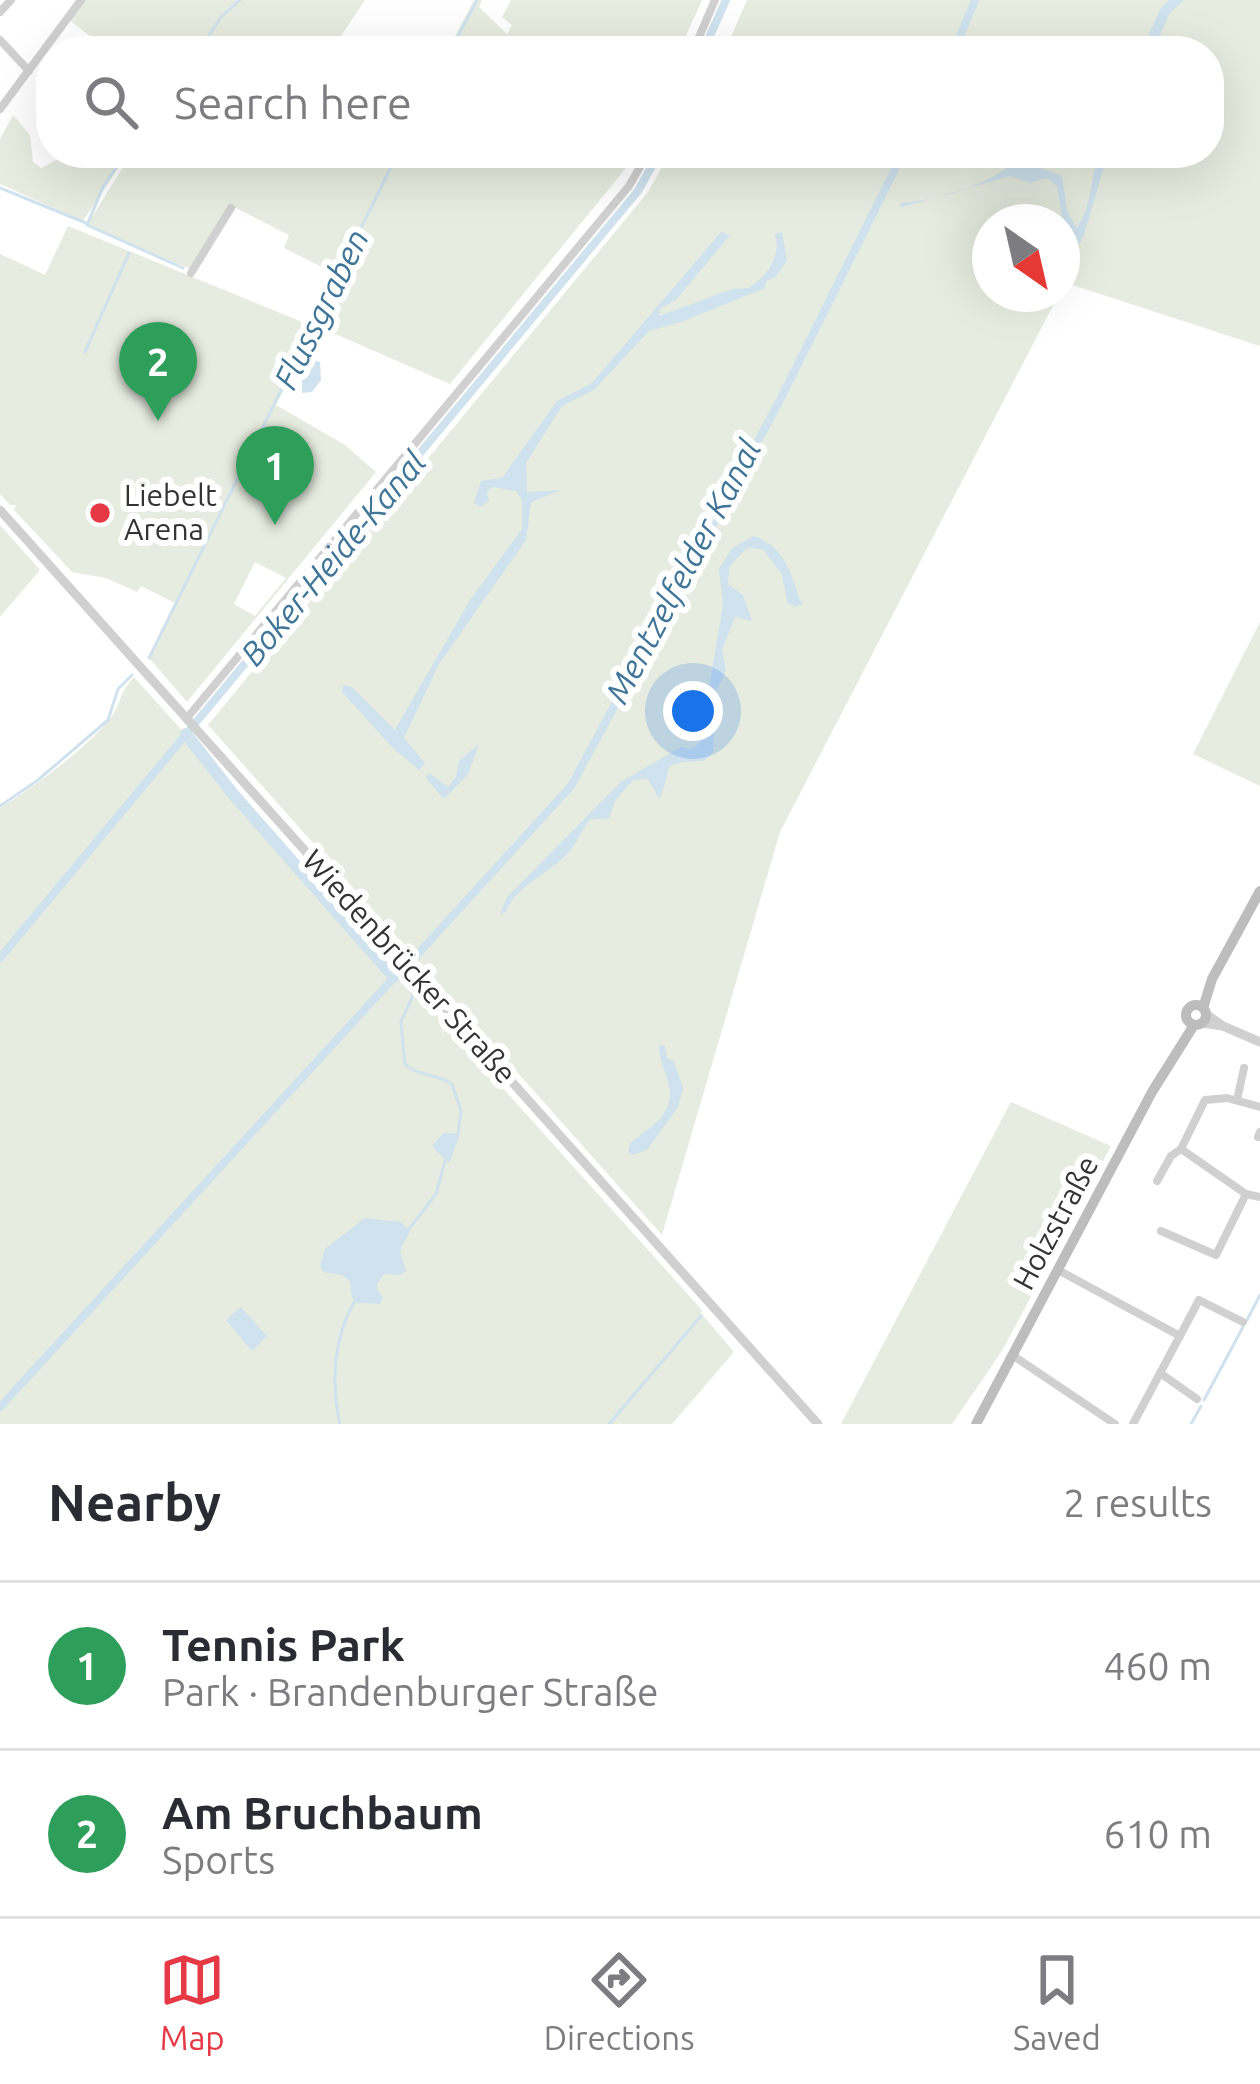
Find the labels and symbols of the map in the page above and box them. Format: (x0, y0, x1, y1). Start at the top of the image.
north arrow (972, 204, 1080, 312)
water label: Flussgraben (266, 223, 375, 395)
pin: 2 (119, 322, 197, 421)
pin: 1 (236, 426, 314, 525)
water label: Mentzelfelder Kanal (597, 433, 769, 709)
water label: Boker-Heide-Kanal (232, 443, 433, 672)
place label: Liebelt Arena (124, 478, 217, 546)
marker: Liebelt Arena (87, 500, 113, 526)
your location (663, 681, 723, 741)
street label: Wiedenbrücker Straße (296, 843, 523, 1090)
street label: Holzstraße (1006, 1150, 1104, 1295)

